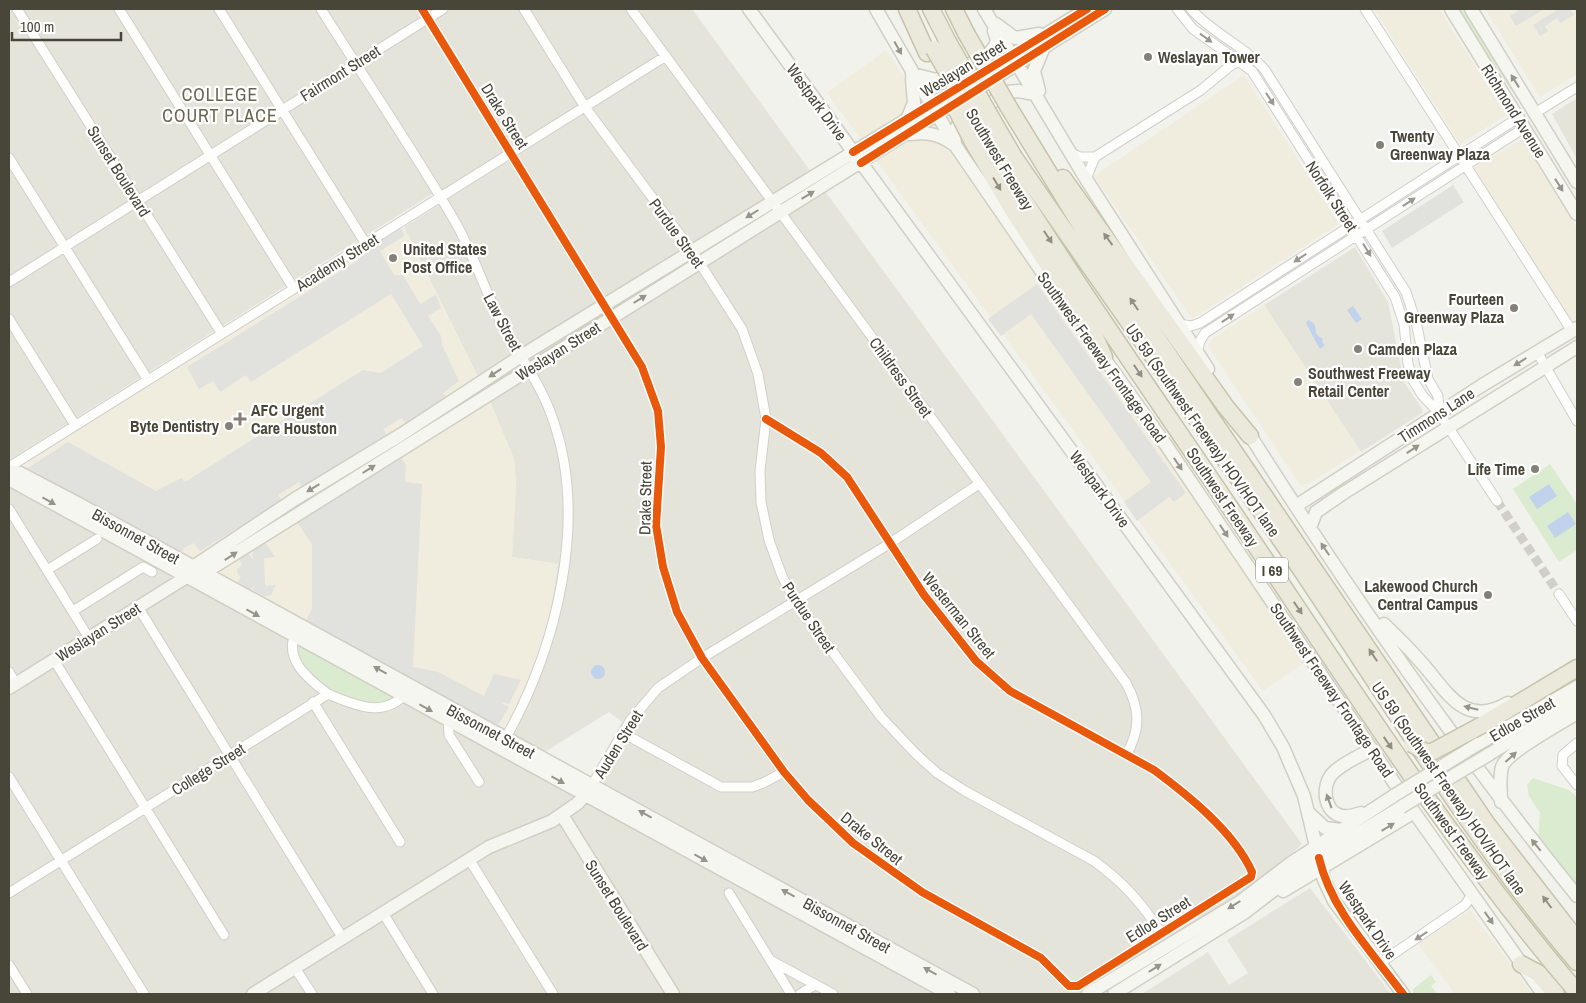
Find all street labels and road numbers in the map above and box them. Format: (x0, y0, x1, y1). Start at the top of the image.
street label: Weslayan Street (916, 34, 1010, 102)
street label: Fairmont Street (296, 40, 385, 106)
street label: Westpark Drive (782, 59, 852, 145)
street label: Richmond Avenue (1476, 60, 1552, 162)
street label: Drake Street (476, 79, 534, 153)
street label: Southwest Freeway (961, 104, 1039, 214)
street label: Sunset Boulevard (82, 121, 156, 221)
street label: Norfolk Street (1301, 156, 1363, 236)
street label: Purdue Street (644, 194, 710, 272)
street label: Academy Street (291, 228, 383, 297)
street label: Southwest Freeway Frontage Road (1032, 267, 1172, 447)
street label: Law Street (479, 289, 528, 355)
street label: Weslayan Street (511, 316, 605, 386)
street label: US 59 (Southwest Freeway) HOV/HOT lane (1122, 320, 1284, 540)
street label: Childress Street (864, 332, 938, 422)
street label: Timmons Lane (1393, 382, 1479, 448)
street label: Southwest Freeway (1183, 444, 1263, 550)
street label: Westpark Drive (1065, 446, 1135, 532)
street label: Drake Street (633, 461, 657, 535)
street label: Bissonnet Street (88, 503, 184, 569)
road number: I 69 (1256, 558, 1288, 582)
street label: Westerman Street (917, 567, 1001, 663)
street label: Purdue Street (777, 577, 841, 657)
street label: Weslayan Street (51, 597, 145, 667)
street label: Southwest Freeway Frontage Road (1265, 598, 1399, 782)
street label: US 59 (Southwest Freeway) HOV/HOT lane (1368, 678, 1530, 898)
street label: Edloe Street (1485, 691, 1559, 747)
street label: Bissonnet Street (443, 699, 539, 764)
street label: Auden Street (588, 705, 648, 783)
street label: College Street (167, 737, 249, 800)
street label: Southwest Freeway (1410, 779, 1494, 883)
street label: Drake Street (836, 806, 908, 870)
street label: Sunset Boulevard (580, 855, 654, 955)
street label: Westpark Drive (1334, 876, 1402, 964)
street label: Edloe Street (1122, 890, 1195, 947)
street label: Bissonnet Street (799, 892, 895, 958)

